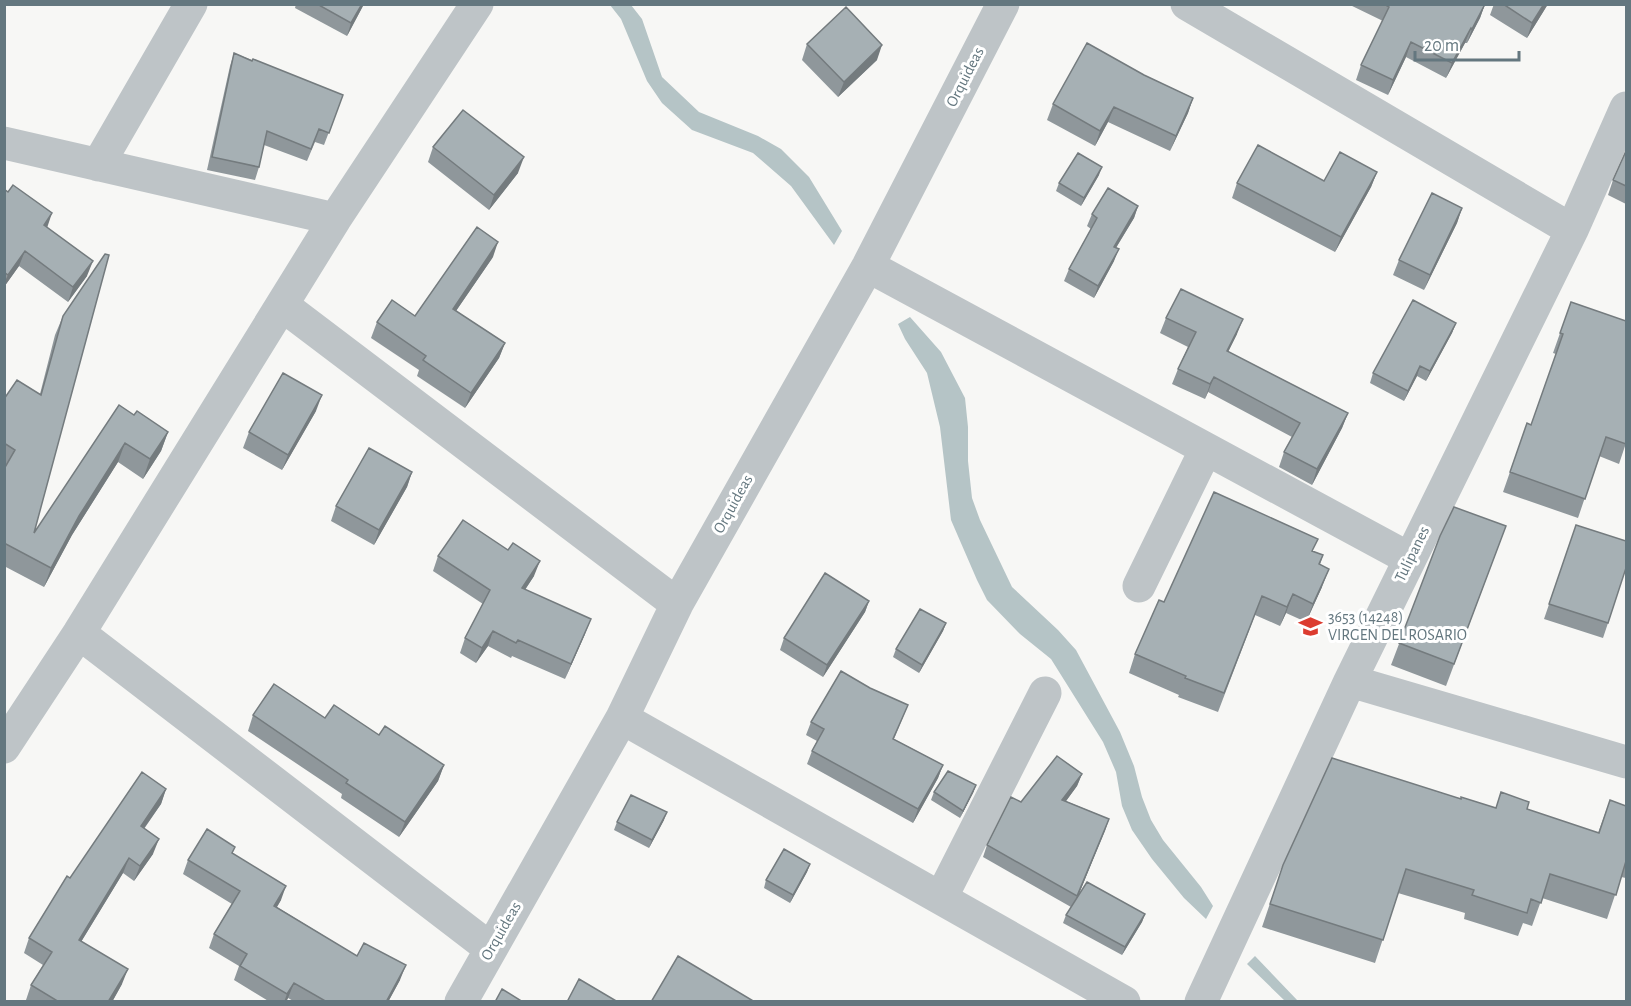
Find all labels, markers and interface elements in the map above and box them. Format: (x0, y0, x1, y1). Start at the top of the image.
scale bar (1415, 24, 1518, 62)
text: 20 m (1424, 37, 1459, 55)
street label: Orquideas (943, 45, 987, 109)
street label: Orquideas (710, 472, 756, 536)
street label: Tulipanes (1392, 524, 1432, 584)
place label: 3653 (14248) VIRGEN DEL ROSARIO (1328, 609, 1467, 643)
school or university icon: 3653 (14248) VIRGEN DEL ROSARIO (1297, 613, 1323, 639)
street label: Orquideas (478, 899, 524, 963)

